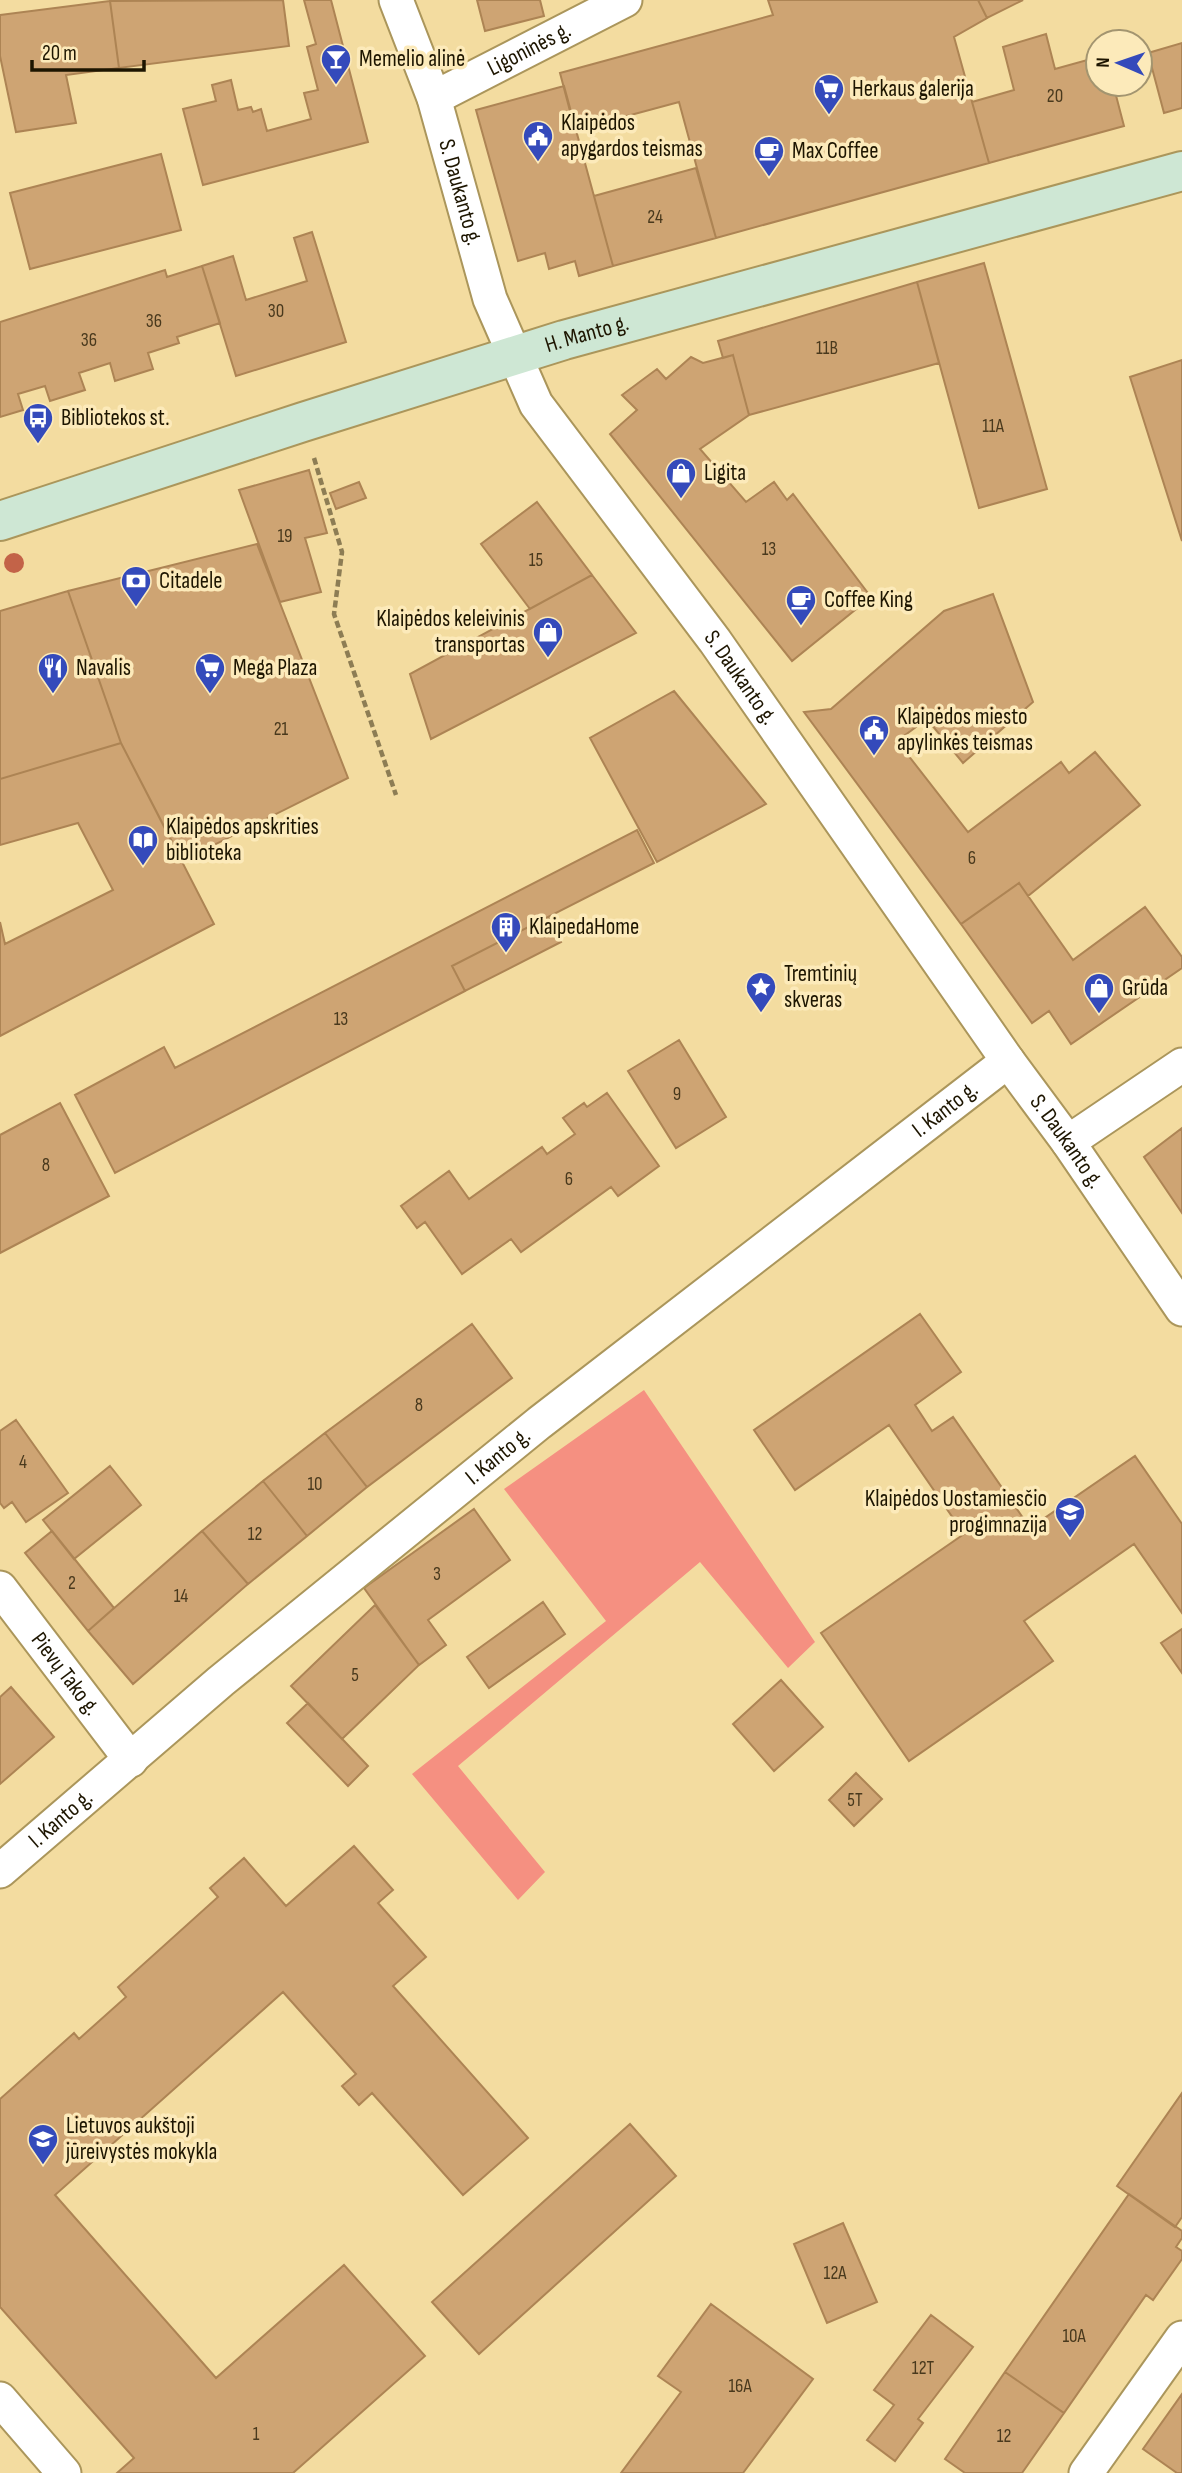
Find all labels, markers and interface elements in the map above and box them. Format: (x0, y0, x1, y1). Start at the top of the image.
street label: Ligoninės g. (483, 16, 576, 82)
scale bar (32, 28, 144, 72)
north arrow (1084, 28, 1154, 98)
text: 20 m (42, 41, 77, 66)
bar icon: Memelio alinė (319, 42, 353, 86)
place label: Memelio alinė (359, 45, 465, 73)
text: N (1092, 57, 1115, 68)
supermarket icon: Herkaus galerija (812, 72, 846, 116)
place label: Herkaus galerija (852, 75, 974, 103)
house number: 20 (1047, 85, 1063, 108)
place label: Klaipėdos apygardos teismas (561, 109, 703, 163)
public building icon: Klaipėdos apygardos teismas (521, 119, 555, 163)
cafe icon: Max Coffee (752, 134, 786, 178)
street label: S. Daukanto g. (432, 136, 488, 248)
place label: Max Coffee (792, 137, 878, 165)
house number: 24 (647, 206, 663, 229)
house number: 30 (268, 300, 284, 323)
street label: H. Manto g. (541, 309, 632, 359)
house number: 36 (146, 310, 162, 333)
house number: 36 (81, 329, 97, 352)
house number: 11B (816, 337, 838, 360)
bus stop icon: Bibliotekos st. (21, 401, 55, 445)
place label: Bibliotekos st. (61, 404, 170, 432)
house number: 11A (982, 415, 1005, 438)
shop icon: Ligita (664, 456, 698, 500)
place label: Ligita (704, 459, 746, 487)
house number: 19 (277, 525, 293, 548)
house number: 13 (762, 538, 776, 561)
house number: 15 (529, 549, 543, 572)
bank icon: Citadele (119, 564, 153, 608)
place label: Citadele (159, 567, 223, 595)
cafe icon: Coffee King (784, 583, 818, 627)
place label: Coffee King (824, 586, 913, 614)
place label: Klaipėdos keleivinis transportas (376, 605, 525, 659)
shop icon: Klaipėdos keleivinis transportas (531, 615, 565, 659)
street label: S. Daukanto g. (698, 625, 783, 730)
restaurant icon: Navalis (36, 651, 70, 695)
supermarket icon: Mega Plaza (193, 651, 227, 695)
place label: Navalis (76, 654, 131, 682)
place label: Mega Plaza (233, 654, 317, 682)
place label: Klaipėdos miesto apylinkės teismas (897, 703, 1033, 757)
public building icon: Klaipėdos miesto apylinkės teismas (857, 713, 891, 757)
house number: 21 (274, 718, 289, 741)
place label: Klaipėdos apskrities biblioteka (166, 813, 319, 867)
library icon: Klaipėdos apskrities biblioteka (126, 823, 160, 867)
house number: 6 (968, 847, 976, 870)
building icon: KlaipedaHome (489, 910, 523, 954)
place label: KlaipedaHome (529, 913, 639, 941)
place label: Tremtinių skveras (784, 960, 857, 1014)
place icon: Tremtinių skveras (744, 970, 778, 1014)
shop icon: Grūda (1082, 971, 1116, 1015)
place label: Grūda (1122, 974, 1168, 1002)
house number: 13 (334, 1008, 348, 1031)
street label: I. Kanto g. (907, 1075, 984, 1144)
house number: 9 (673, 1083, 681, 1106)
street label: S. Daukanto g. (1024, 1089, 1109, 1194)
house number: 8 (42, 1154, 50, 1177)
house number: 6 (565, 1168, 573, 1191)
house number: 8 (415, 1394, 423, 1417)
street label: I. Kanto g. (460, 1422, 536, 1491)
house number: 4 (19, 1451, 27, 1474)
house number: 10 (307, 1473, 323, 1496)
place label: Klaipėdos Uostamiesčio progimnazija (865, 1485, 1047, 1539)
school or university icon: Klaipėdos Uostamiesčio progimnazija (1053, 1495, 1087, 1539)
house number: 12 (248, 1523, 262, 1546)
house number: 3 (433, 1563, 441, 1586)
house number: 2 (68, 1572, 76, 1595)
house number: 14 (174, 1585, 188, 1608)
street label: Pievų Tako g. (25, 1627, 106, 1721)
house number: 5 (351, 1664, 359, 1687)
street label: I. Kanto g. (23, 1784, 98, 1854)
house number: 5T (847, 1789, 863, 1812)
place label: Lietuvos aukštoji jūreivystės mokykla (65, 2112, 217, 2166)
school or university icon: Lietuvos aukštoji jūreivystės mokykla (26, 2122, 60, 2166)
house number: 12A (824, 2262, 847, 2285)
house number: 10A (1062, 2325, 1086, 2348)
house number: 12T (912, 2357, 934, 2380)
house number: 16A (728, 2375, 752, 2398)
house number: 1 (253, 2423, 260, 2446)
house number: 12 (997, 2425, 1011, 2448)

